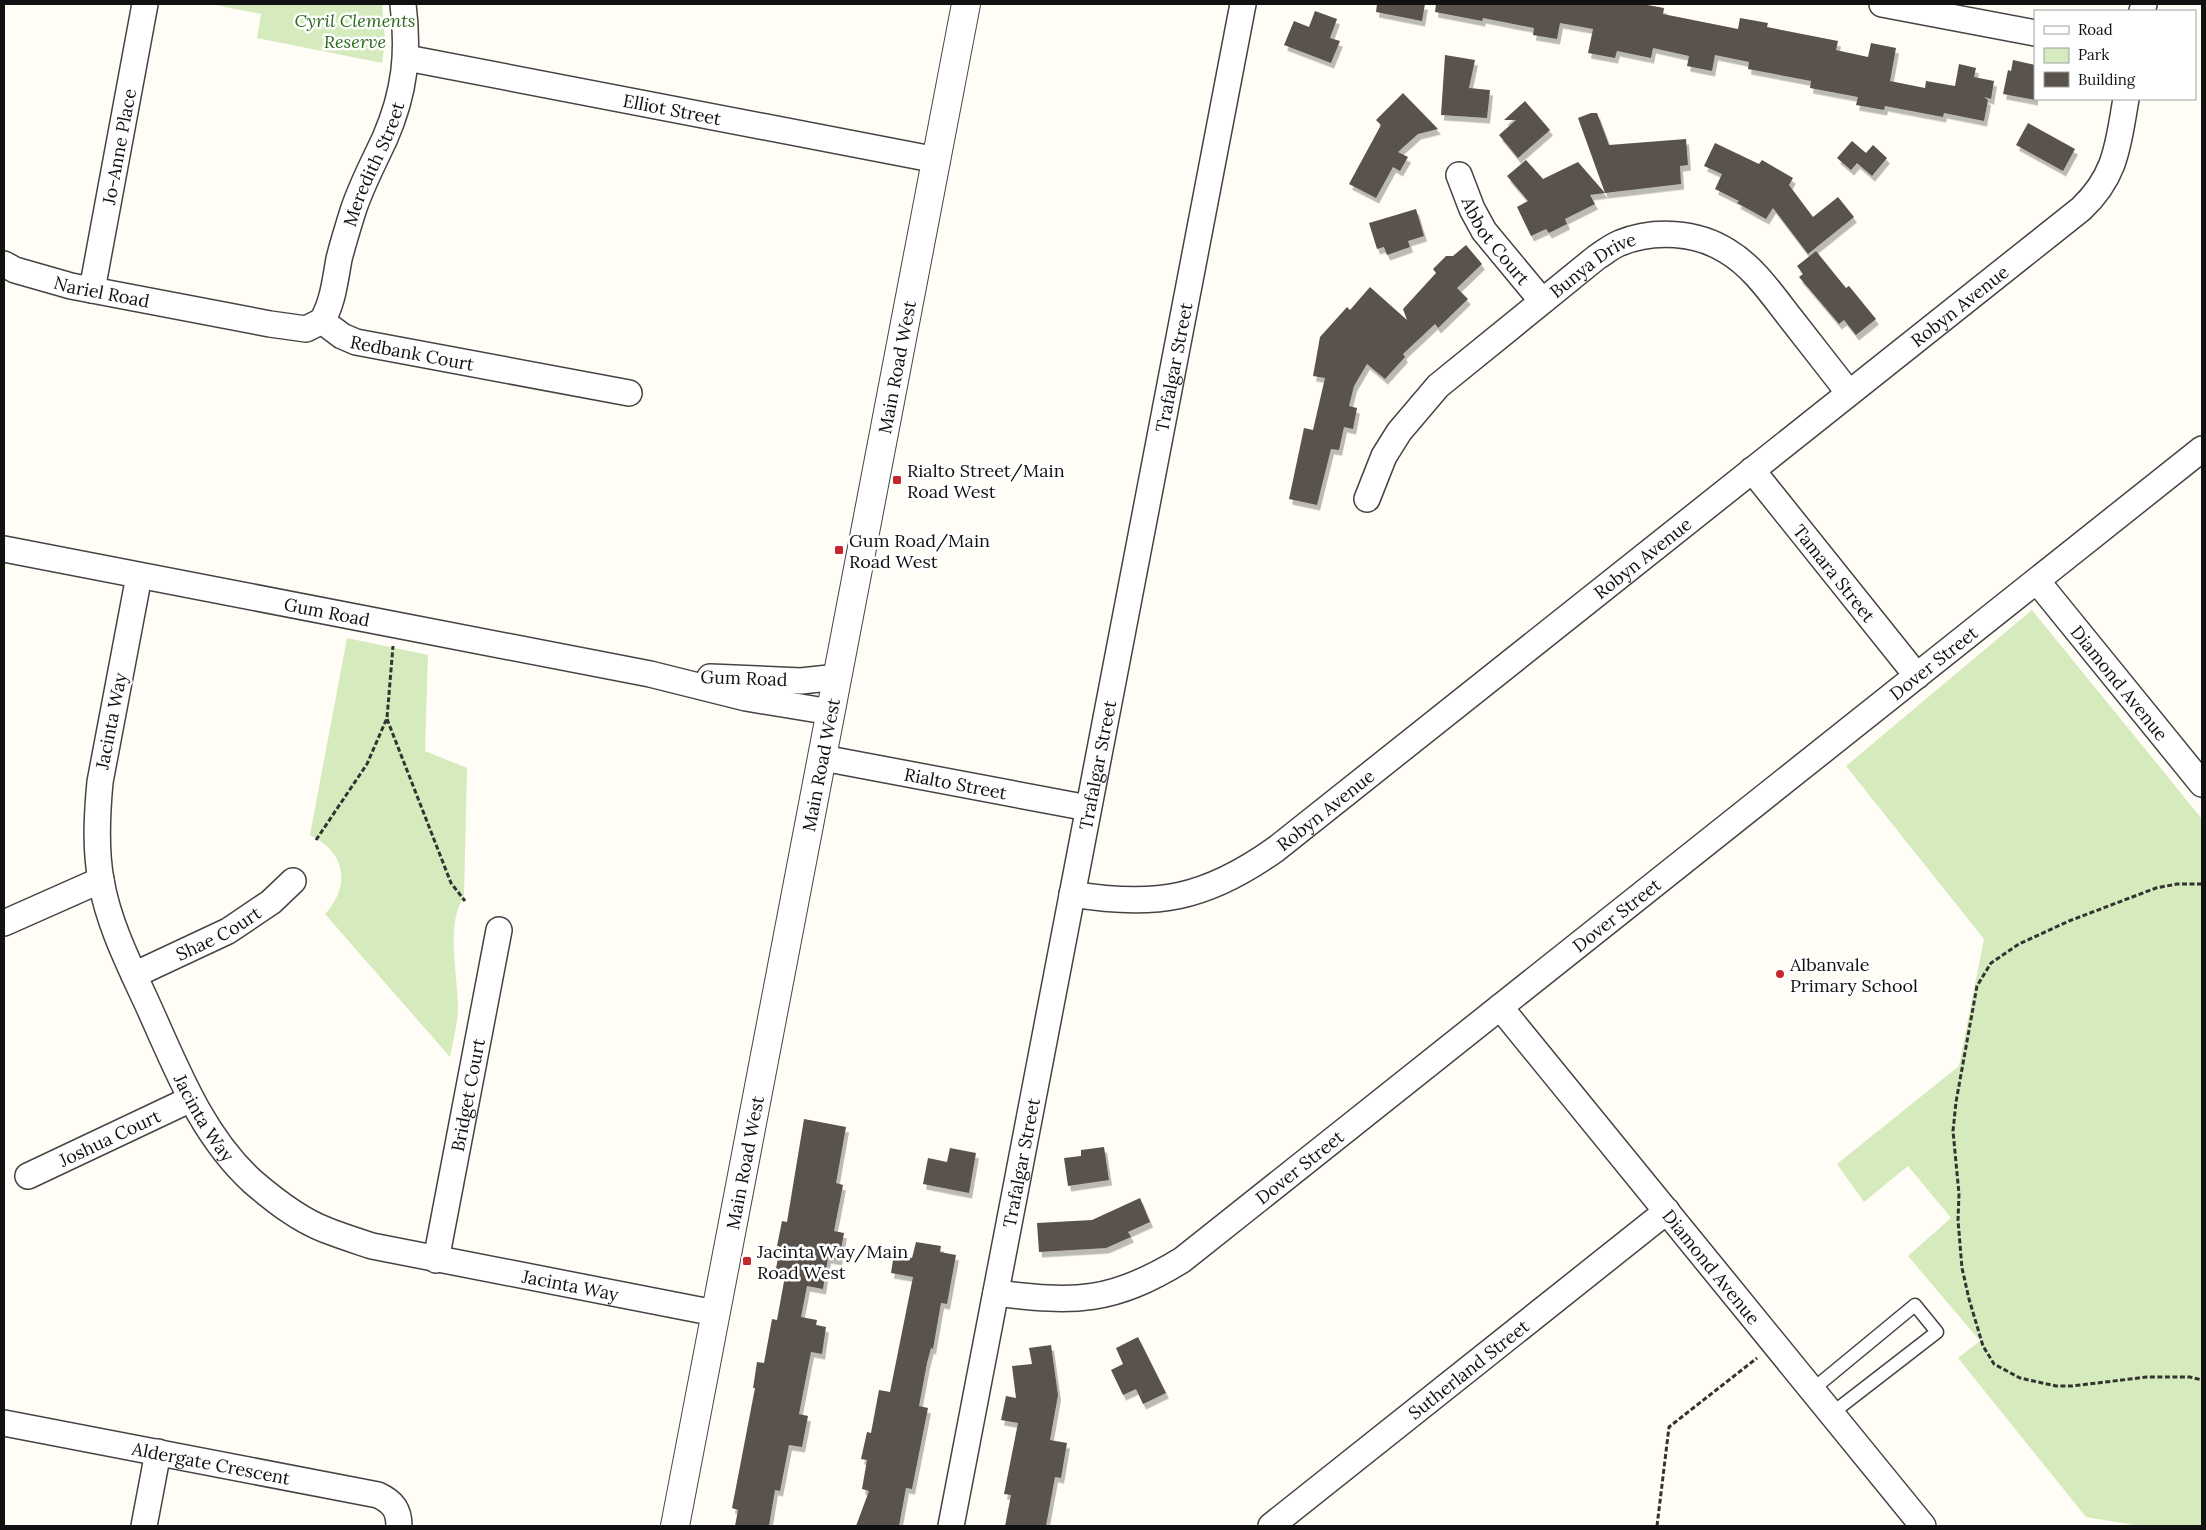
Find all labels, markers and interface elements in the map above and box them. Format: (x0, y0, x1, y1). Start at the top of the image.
park label: Cyril Clements Reserve (294, 9, 416, 53)
legend (2034, 10, 2196, 100)
text: Road (2078, 20, 2113, 39)
text: Park (2078, 45, 2109, 64)
text: Building (2078, 70, 2136, 89)
street label: Jo-Anne Place (96, 86, 141, 207)
street label: Elliot Street (621, 88, 723, 130)
street label: Meredith Street (337, 99, 409, 229)
street label: Abbot Court (1457, 193, 1535, 289)
street label: Bunya Drive (1545, 227, 1639, 303)
street label: Robyn Avenue (1906, 260, 2013, 352)
street label: Nariel Road (51, 270, 152, 312)
street label: Main Road West (873, 298, 921, 436)
street label: Trafalgar Street (1150, 300, 1197, 434)
street label: Redbank Court (348, 330, 476, 375)
place label: Rialto Street/Main Road West (907, 459, 1065, 503)
marker: Rialto Street/Main Road West (891, 474, 903, 486)
street label: Robyn Avenue (1589, 512, 1696, 604)
street label: Tamara Street (1788, 520, 1881, 627)
place label: Gum Road/Main Road West (849, 529, 990, 573)
marker: Gum Road/Main Road West (833, 544, 845, 556)
street label: Gum Road (282, 592, 372, 631)
street label: Diamond Avenue (2066, 620, 2173, 745)
street label: Dover Street (1885, 621, 1982, 705)
street label: Gum Road (700, 665, 788, 691)
street label: Jacinta Way (90, 670, 132, 772)
street label: Main Road West (797, 696, 845, 833)
street label: Trafalgar Street (1073, 698, 1121, 832)
street label: Rialto Street (902, 762, 1009, 804)
street label: Robyn Avenue (1272, 764, 1379, 856)
street label: Dover Street (1568, 873, 1665, 957)
street label: Shae Court (172, 901, 265, 965)
place label: Albanvale Primary School (1789, 953, 1918, 997)
marker: Albanvale Primary School (1774, 968, 1786, 980)
street label: Bridget Court (445, 1036, 490, 1153)
street label: Jacinta Way (169, 1069, 240, 1166)
street label: Main Road West (720, 1094, 768, 1231)
street label: Trafalgar Street (997, 1096, 1044, 1229)
street label: Joshua Court (54, 1104, 164, 1172)
street label: Dover Street (1251, 1125, 1348, 1209)
street label: Diamond Avenue (1658, 1204, 1766, 1329)
place label: Jacinta Way/Main Road West (756, 1240, 908, 1284)
marker: Jacinta Way/Main Road West (741, 1255, 753, 1267)
street label: Jacinta Way (519, 1264, 621, 1306)
street label: Sutherland Street (1403, 1314, 1533, 1424)
street label: Aldergate Crescent (129, 1436, 292, 1489)

